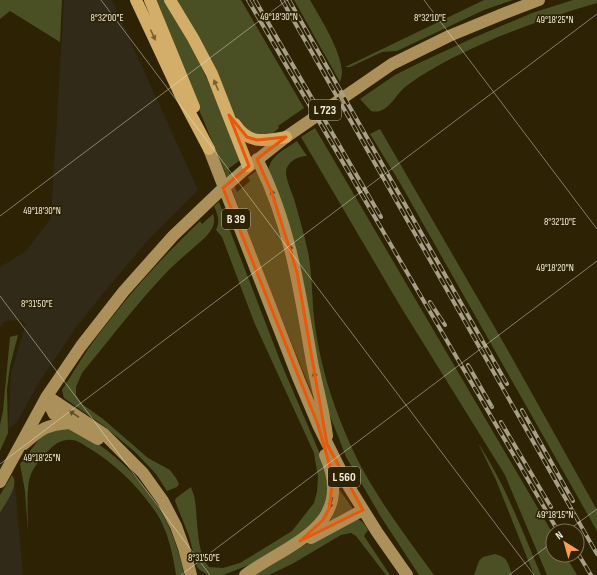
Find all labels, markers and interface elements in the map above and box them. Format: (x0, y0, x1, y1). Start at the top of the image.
text: 49°18'30"N (260, 11, 298, 23)
text: 8°32'00"E (90, 12, 124, 24)
text: 8°32'10"E (414, 12, 446, 24)
text: 49°18'25"N (536, 14, 574, 26)
one-way arrow (150, 29, 156, 41)
one-way arrow (213, 79, 219, 91)
road number: L 723 (309, 100, 341, 120)
one-way arrow (270, 189, 276, 201)
text: 49°18'30"N (23, 205, 61, 217)
road number: B 39 (222, 209, 250, 229)
text: 8°32'10"E (544, 216, 576, 228)
one-way arrow (288, 244, 294, 256)
text: 49°18'20"N (536, 262, 574, 274)
text: 8°31'50"E (21, 298, 53, 310)
one-way arrow (312, 371, 318, 384)
one-way arrow (68, 410, 79, 418)
text: 49°18'25"N (23, 452, 61, 464)
road number: L 560 (328, 467, 360, 487)
one-way arrow (328, 497, 334, 509)
text: 49°18'15"N (537, 509, 573, 521)
north arrow (545, 523, 585, 563)
text: N (553, 528, 566, 542)
text: 8°31'50"E (188, 552, 220, 564)

